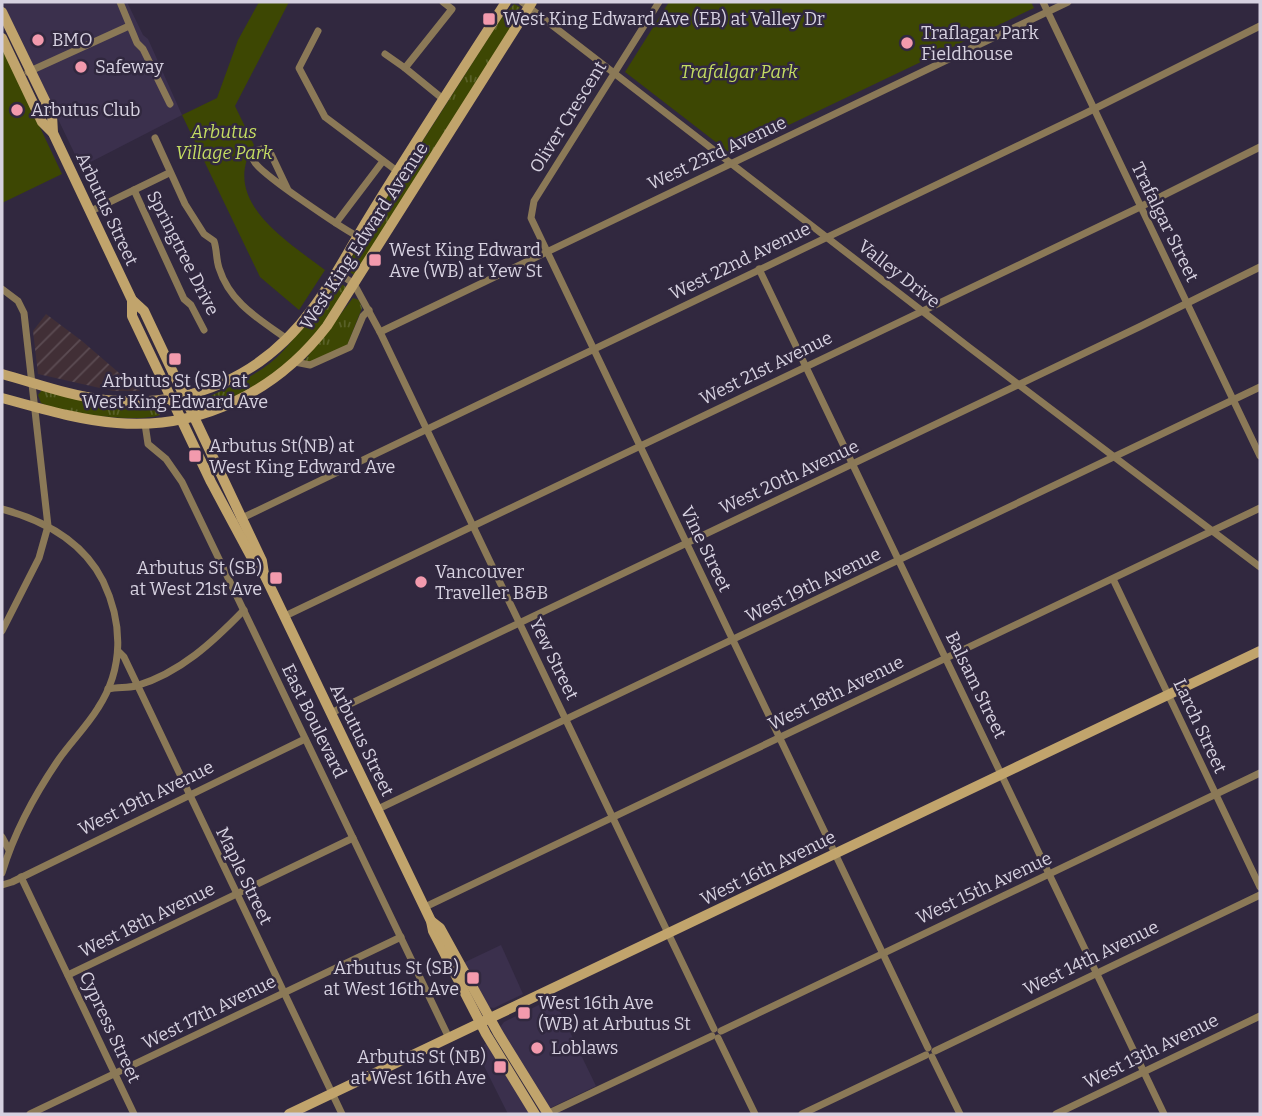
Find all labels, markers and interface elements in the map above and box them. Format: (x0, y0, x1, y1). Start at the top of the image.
place label: West King Edward Ave (EB) at Valley Dr (503, 8, 825, 30)
marker: West King Edward Ave (EB) at Valley Dr (481, 11, 497, 27)
place label: Traflagar Park Fieldhouse (921, 22, 1040, 65)
place label: BMO (52, 29, 93, 51)
marker: BMO (30, 32, 46, 48)
marker: Traflagar Park Fieldhouse (899, 35, 915, 51)
place label: Safeway (95, 56, 164, 78)
street label: Oliver Crescent (525, 57, 611, 177)
marker: Safeway (73, 59, 89, 75)
park label: Trafalgar Park (680, 61, 798, 83)
place label: Arbutus Club (31, 99, 140, 121)
marker: Arbutus Club (9, 102, 25, 118)
street label: West 23rd Avenue (644, 111, 790, 195)
park label: Arbutus Village Park (175, 121, 273, 164)
street label: West King Edward Avenue (295, 138, 433, 334)
street label: Arbutus Street (71, 149, 143, 270)
street label: Trafalgar Street (1126, 158, 1204, 286)
street label: Springtree Drive (142, 187, 224, 319)
street label: West 22nd Avenue (666, 217, 814, 305)
street label: Valley Drive (854, 235, 944, 313)
place label: West King Edward Ave (WB) at Yew St (389, 239, 543, 282)
marker: West King Edward Ave (WB) at Yew St (367, 252, 383, 268)
street label: West 21st Avenue (696, 326, 836, 410)
marker: Arbutus St (SB) at West King Edward Ave (167, 351, 183, 367)
place label: Arbutus St (SB) at West King Edward Ave (82, 370, 268, 413)
place label: Arbutus St(NB) at West King Edward Ave (209, 435, 395, 478)
street label: West 20th Avenue (716, 435, 862, 519)
marker: Arbutus St(NB) at West King Edward Ave (187, 448, 203, 464)
street label: Vine Street (676, 503, 736, 596)
street label: West 19th Avenue (742, 543, 884, 627)
place label: Arbutus St (SB) at West 21st Ave (130, 557, 262, 600)
place label: Vancouver Traveller B&B (435, 561, 548, 604)
marker: Arbutus St (SB) at West 21st Ave (268, 570, 284, 586)
marker: Vancouver Traveller B&B (413, 574, 429, 590)
street label: Yew Street (525, 614, 583, 704)
street label: Balsam Street (941, 628, 1012, 743)
street label: West 18th Avenue (765, 651, 907, 735)
street label: East Boulevard (277, 660, 351, 782)
street label: Larch Street (1169, 675, 1232, 777)
street label: Arbutus Street (325, 680, 399, 800)
street label: West 19th Avenue (75, 756, 217, 840)
street label: Maple Street (211, 824, 277, 929)
street label: West 16th Avenue (697, 826, 839, 910)
street label: West 15th Avenue (913, 847, 1055, 929)
street label: West 18th Avenue (76, 878, 218, 962)
street label: West 14th Avenue (1020, 916, 1162, 1000)
place label: Arbutus St (SB) at West 16th Ave (323, 957, 459, 1000)
street label: Cypress Street (75, 968, 146, 1087)
street label: West 17th Avenue (138, 970, 280, 1054)
marker: Arbutus St (SB) at West 16th Ave (465, 970, 481, 986)
place label: West 16th Ave (WB) at Arbutus St (538, 992, 691, 1035)
marker: West 16th Ave (WB) at Arbutus St (516, 1005, 532, 1021)
street label: West 13th Avenue (1080, 1009, 1222, 1093)
place label: Loblaws (551, 1037, 618, 1059)
marker: Loblaws (529, 1040, 545, 1056)
place label: Arbutus St (NB) at West 16th Ave (350, 1046, 486, 1089)
marker: Arbutus St (NB) at West 16th Ave (492, 1059, 508, 1075)

